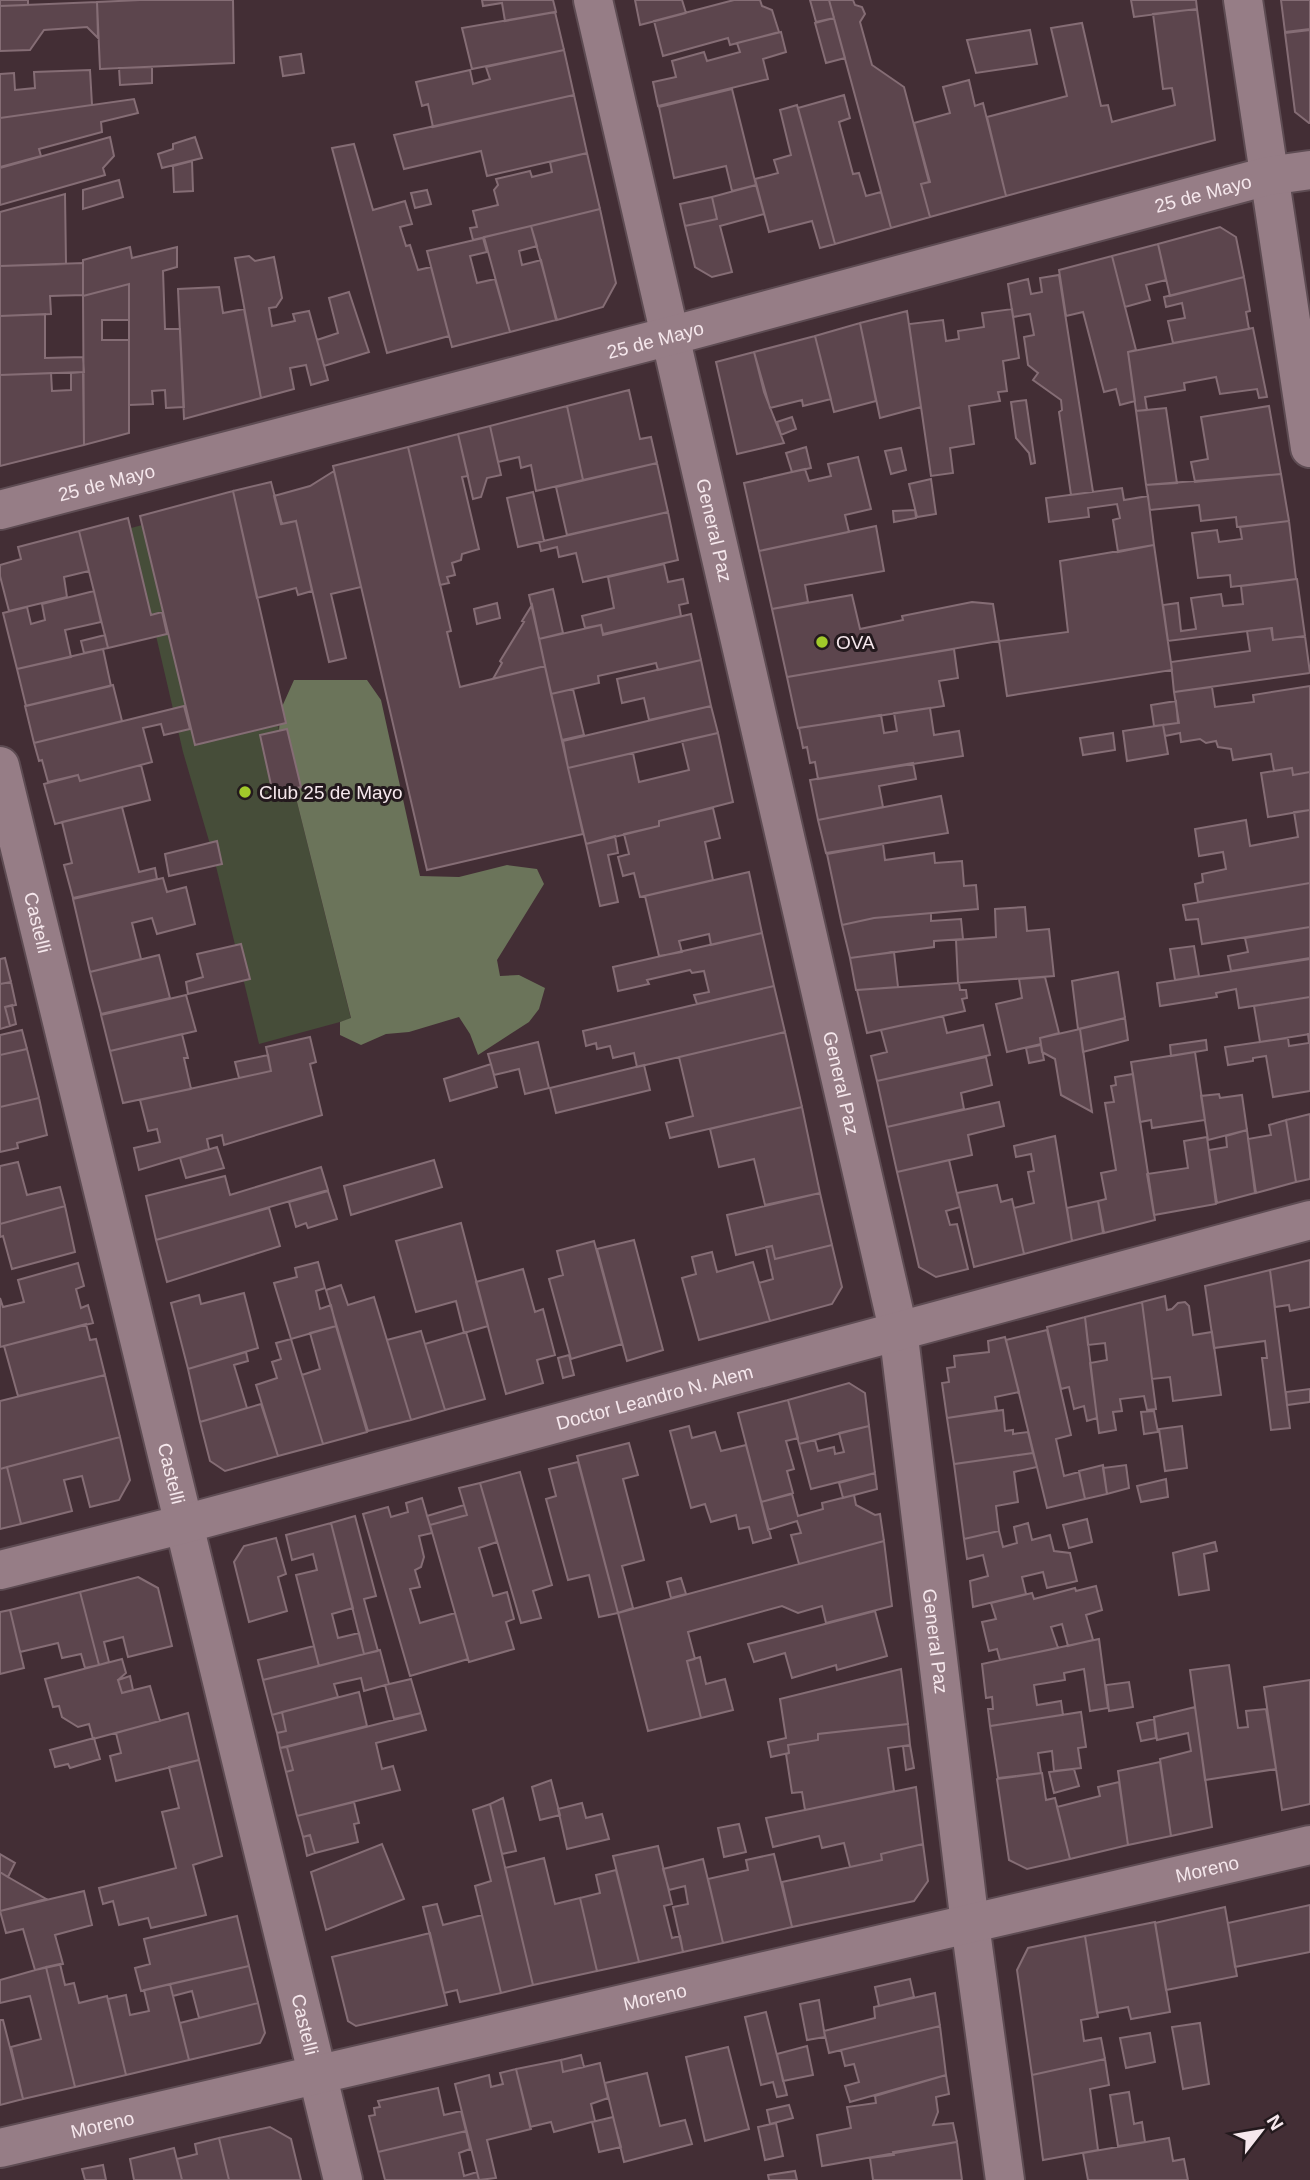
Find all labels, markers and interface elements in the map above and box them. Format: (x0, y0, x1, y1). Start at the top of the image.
street label: 25 de Mayo (1152, 171, 1254, 217)
street label: 25 de Mayo (605, 317, 706, 363)
street label: 25 de Mayo (56, 460, 157, 505)
street label: General Paz (692, 476, 736, 584)
place label: OVA (836, 632, 875, 653)
marker: OVA (814, 634, 830, 650)
place label: Club 25 de Mayo (259, 782, 403, 803)
marker: Club 25 de Mayo (237, 784, 253, 800)
street label: Castelli (20, 890, 55, 955)
street label: General Paz (819, 1029, 863, 1137)
street label: Doctor Leandro N. Alem (554, 1361, 755, 1434)
street label: Castelli (154, 1441, 189, 1506)
street label: General Paz (919, 1588, 952, 1695)
street label: Moreno (1173, 1852, 1241, 1887)
street label: Moreno (621, 1980, 689, 2015)
street label: Castelli (287, 1992, 322, 2057)
north arrow (1226, 2096, 1296, 2166)
street label: Moreno (69, 2107, 136, 2142)
text: N (1263, 2111, 1288, 2134)

